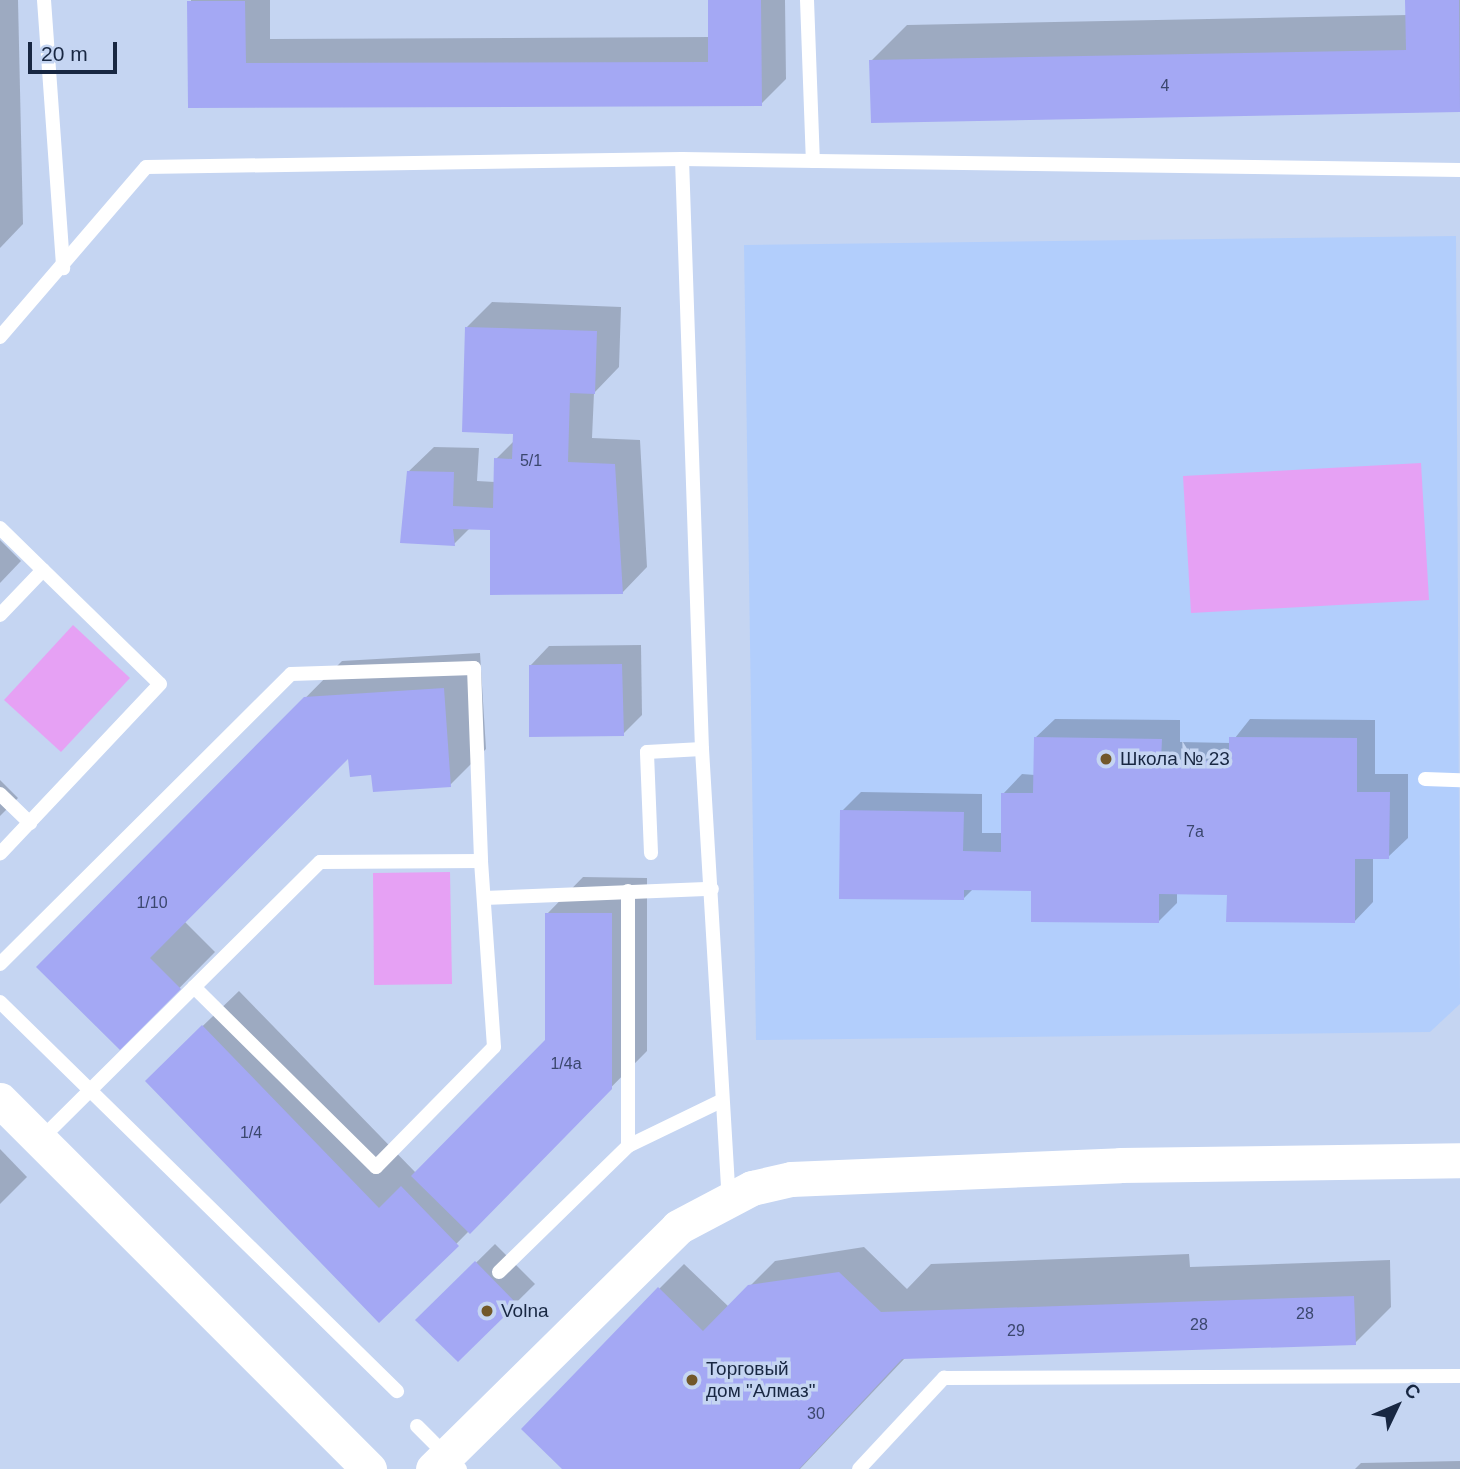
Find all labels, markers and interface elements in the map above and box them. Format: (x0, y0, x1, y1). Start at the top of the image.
scale bar (32, 28, 121, 72)
text: 20 m (41, 42, 88, 65)
house number: 4 (1161, 76, 1169, 96)
house number: 5/1 (520, 451, 542, 471)
place label: Школа № 23 (1120, 748, 1230, 770)
marker: Школа № 23 (1098, 751, 1114, 767)
house number: 7а (1186, 822, 1204, 842)
house number: 1/10 (136, 893, 168, 913)
house number: 1/4а (550, 1054, 582, 1074)
house number: 1/4 (240, 1123, 262, 1143)
place label: Volna (501, 1300, 549, 1322)
marker: Volna (479, 1303, 495, 1319)
house number: 28 (1296, 1304, 1314, 1324)
house number: 28 (1190, 1315, 1208, 1335)
house number: 29 (1007, 1321, 1025, 1341)
place label: Торговый дом "Алмаз" (706, 1358, 815, 1402)
north arrow (1362, 1371, 1432, 1441)
marker: Торговый дом "Алмаз" (684, 1372, 700, 1388)
text: С (1400, 1379, 1425, 1403)
house number: 30 (807, 1404, 825, 1424)

